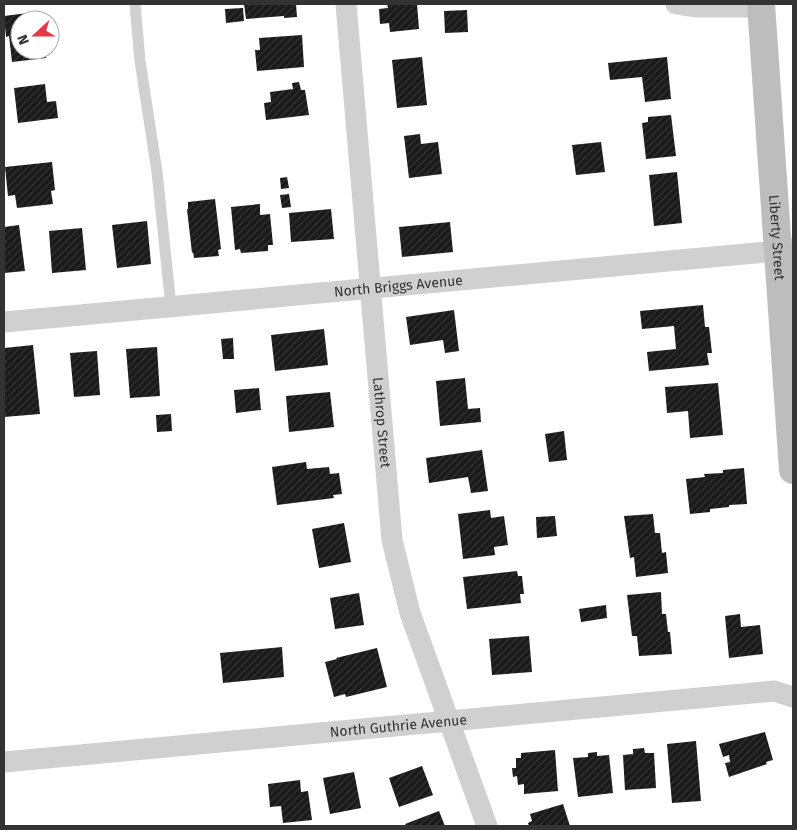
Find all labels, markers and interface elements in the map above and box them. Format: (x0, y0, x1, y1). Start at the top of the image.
north arrow (10, 10, 60, 60)
text: N (14, 32, 33, 47)
street label: Liberty Street (765, 194, 788, 282)
street label: North Briggs Avenue (333, 272, 464, 301)
street label: Lathrop Street (369, 376, 394, 469)
street label: North Guthrie Avenue (329, 711, 468, 741)

